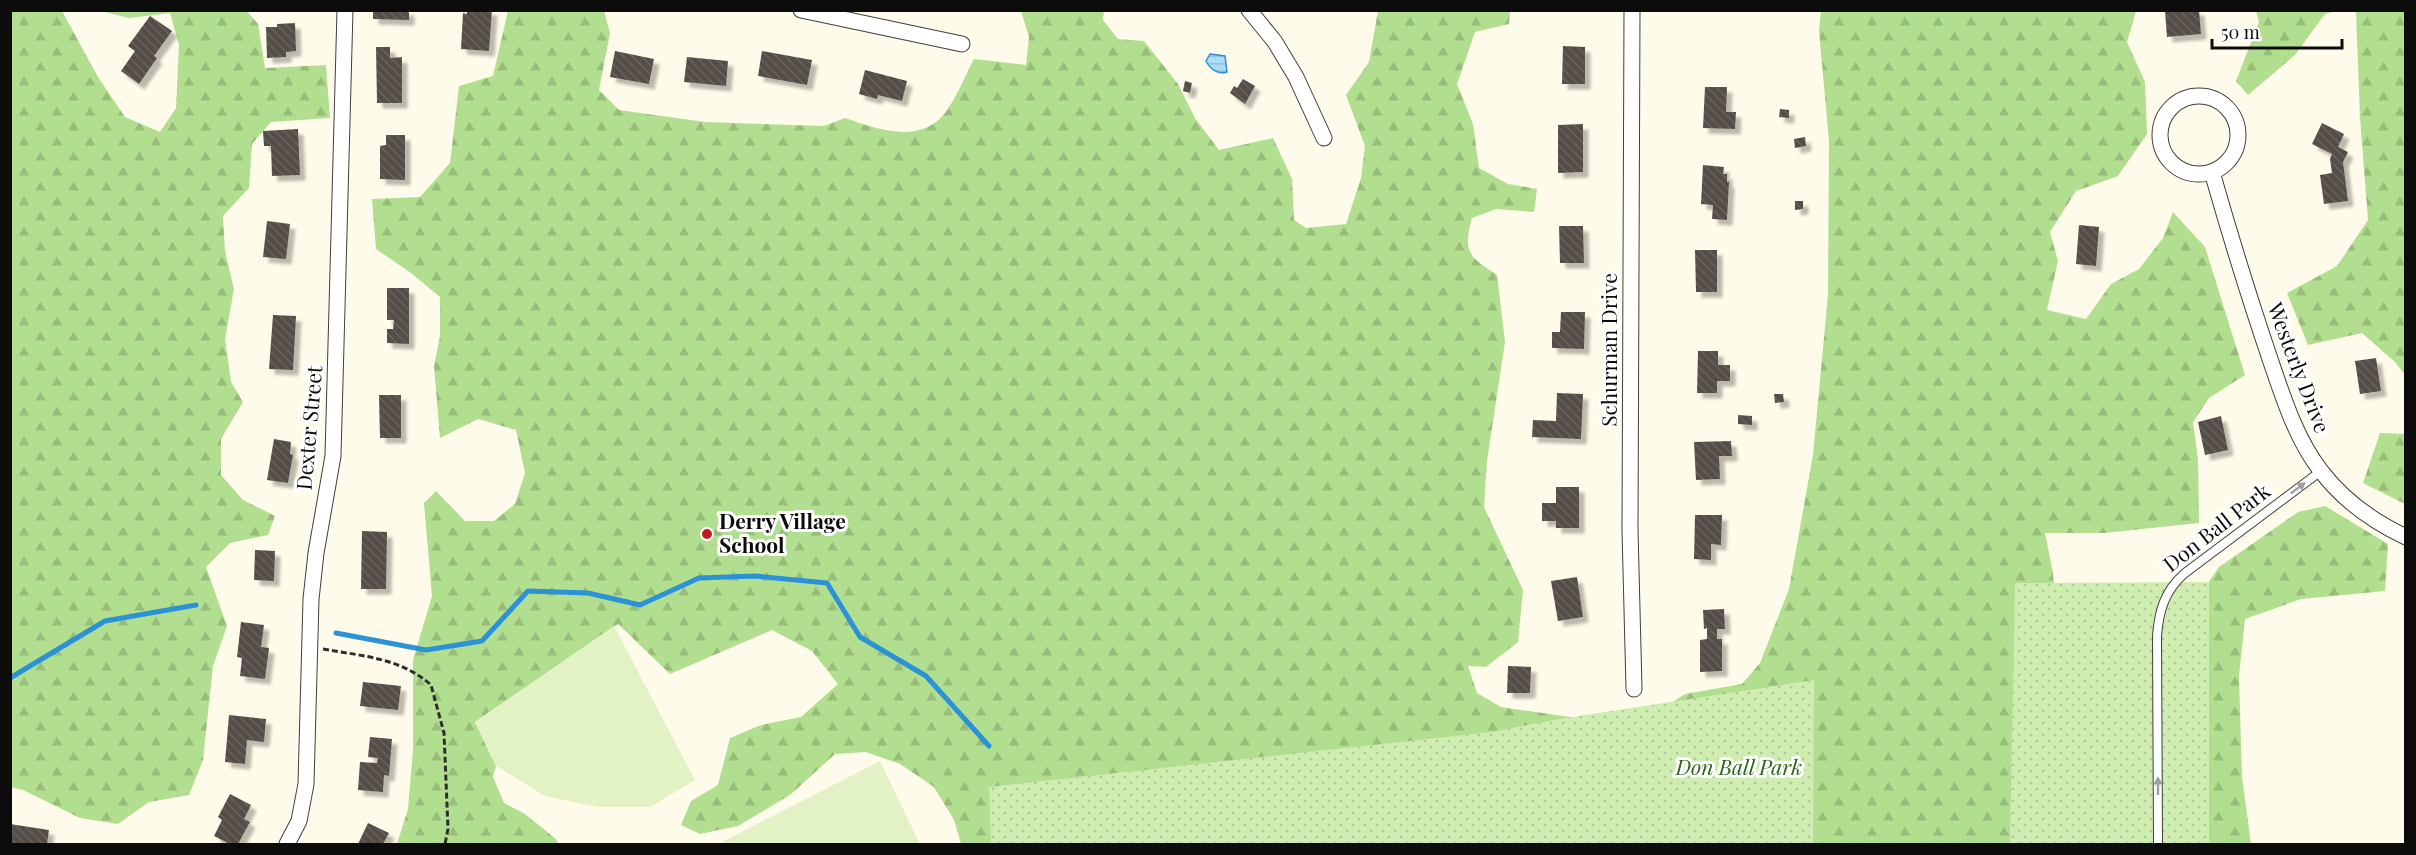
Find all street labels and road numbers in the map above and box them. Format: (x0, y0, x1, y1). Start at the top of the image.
street label: Schurman Drive (1594, 273, 1622, 427)
street label: Westerly Drive (2262, 297, 2338, 436)
street label: Dexter Street (289, 364, 327, 491)
street label: Don Ball Park (2157, 476, 2275, 577)

